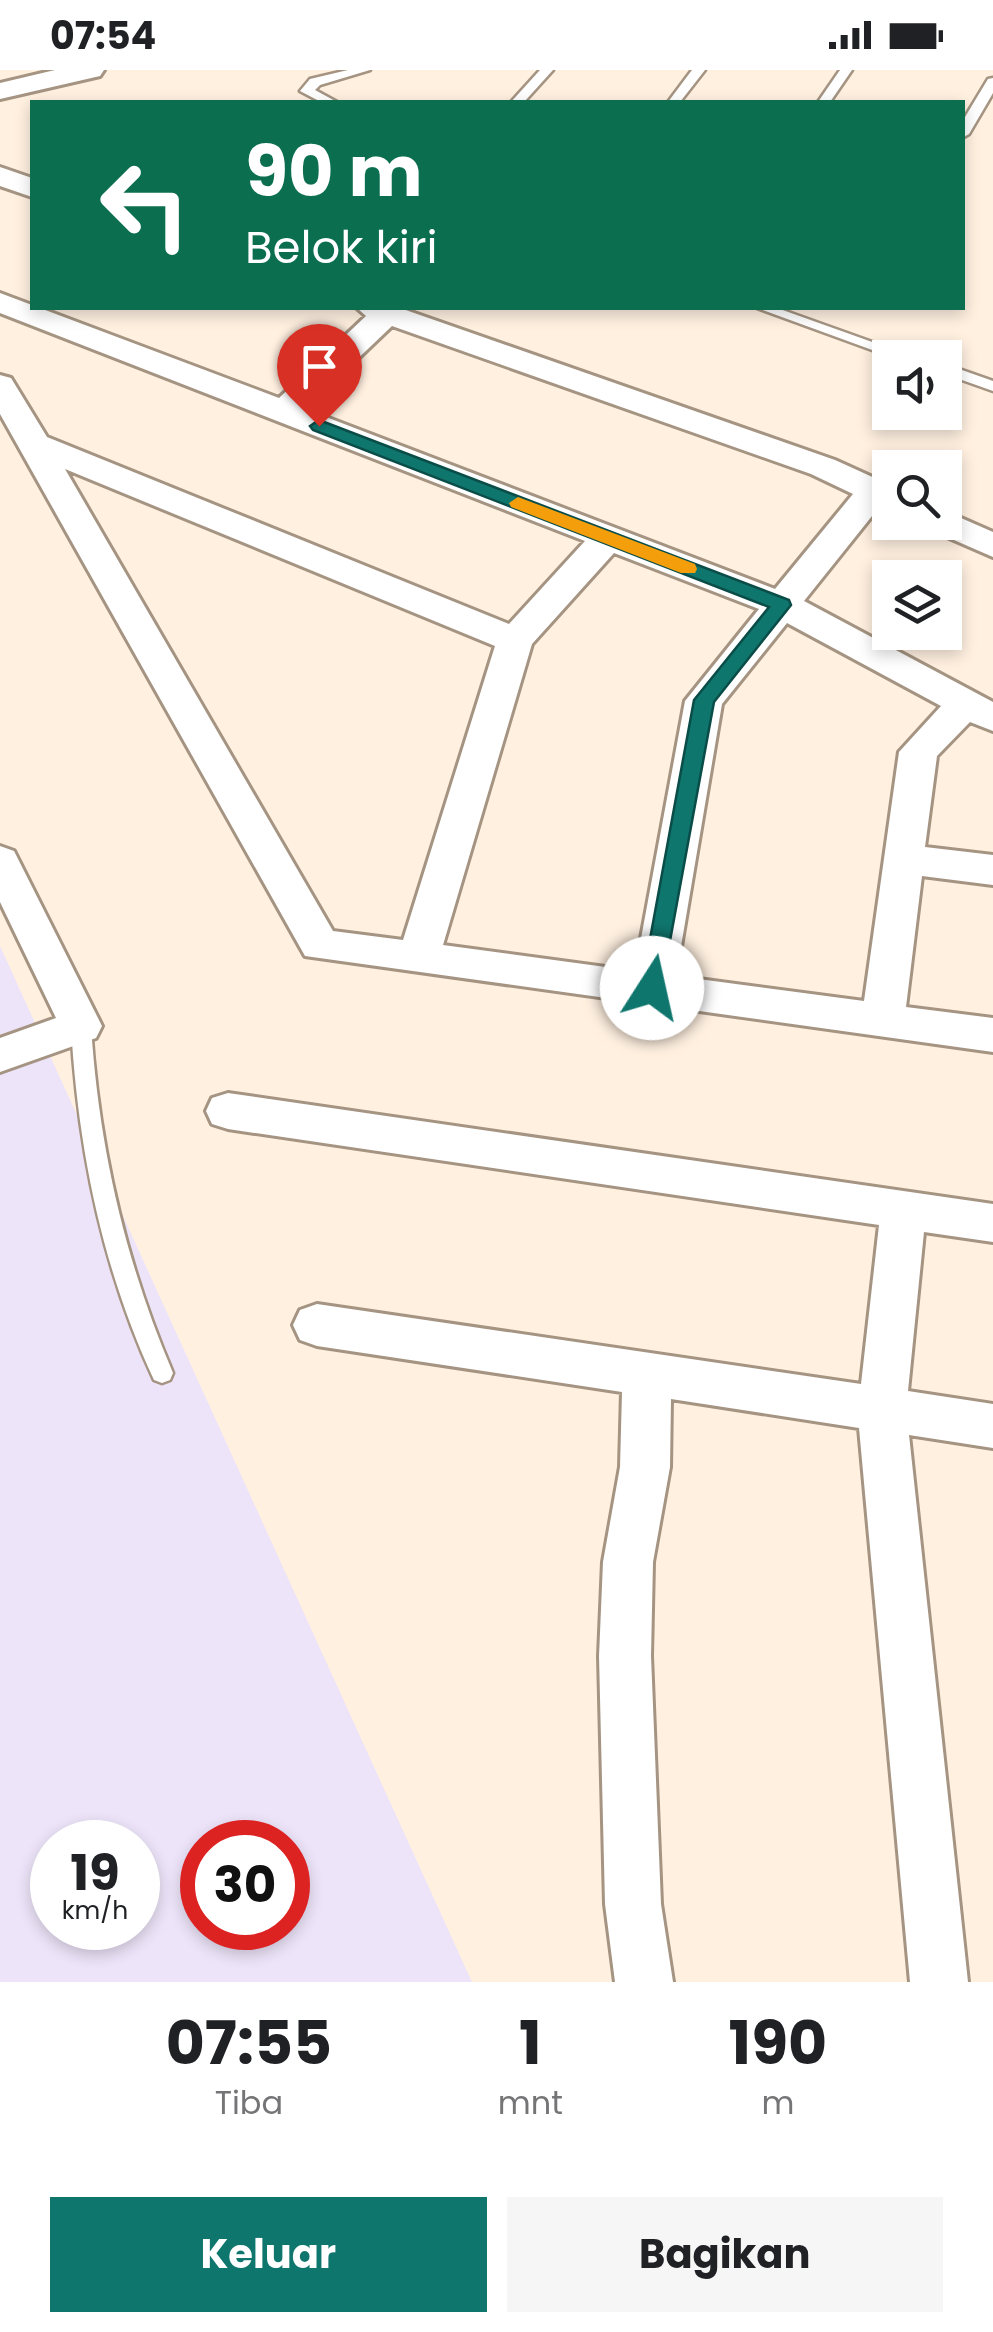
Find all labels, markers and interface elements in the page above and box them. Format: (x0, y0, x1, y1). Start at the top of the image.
text: 07:54 (50, 9, 156, 62)
text: 90 m (245, 122, 423, 221)
icon: left (80, 140, 210, 270)
text: Belok kiri (245, 216, 438, 279)
pin (277, 324, 362, 427)
icon: arrive (292, 339, 347, 394)
map controls (872, 340, 962, 650)
button: sound (872, 340, 962, 430)
button: search (872, 450, 962, 540)
button: layers (872, 560, 962, 650)
position arrow (600, 936, 704, 1040)
speed limit sign: 30 (180, 1820, 310, 1950)
text: 19 (70, 1837, 120, 1908)
text: km/h (62, 1893, 128, 1928)
text: 07:55 (166, 2001, 332, 2085)
text: 1 (519, 2001, 542, 2085)
text: 190 (729, 2001, 827, 2085)
text: Tiba (215, 2080, 283, 2125)
text: mnt (498, 2080, 563, 2125)
text: m (761, 2080, 794, 2125)
button: Keluar (50, 2197, 487, 2312)
button: Bagikan (507, 2197, 943, 2312)

